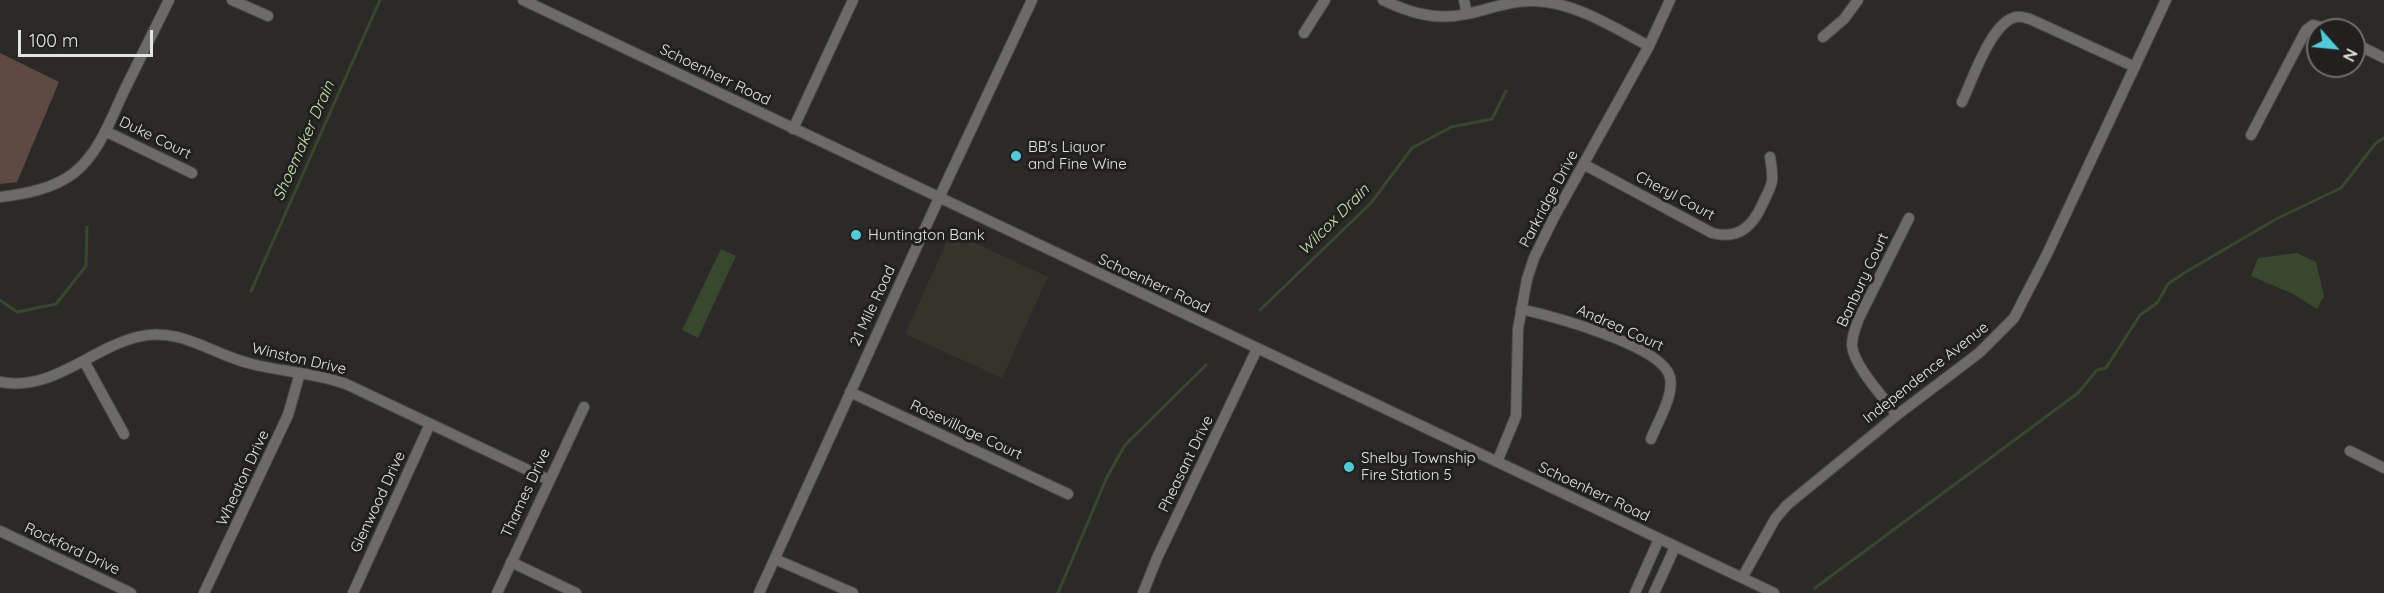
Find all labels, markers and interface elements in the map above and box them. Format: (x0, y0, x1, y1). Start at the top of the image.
scale bar (21, 18, 156, 56)
north arrow (2306, 18, 2366, 78)
text: 100 m (29, 29, 78, 52)
street label: Schoenherr Road (657, 40, 773, 110)
text: N (2339, 45, 2362, 65)
water label: Shoemaker Drain (269, 78, 339, 204)
street label: Duke Court (116, 113, 194, 163)
place label: BB's Liquor and Fine Wine (1028, 138, 1127, 173)
street label: Parkridge Drive (1516, 147, 1582, 251)
marker: BB's Liquor and Fine Wine (1009, 149, 1023, 163)
street label: Cheryl Court (1632, 168, 1718, 224)
water label: Wilcox Drain (1295, 181, 1373, 259)
place label: Huntington Bank (868, 226, 985, 244)
marker: Huntington Bank (849, 228, 863, 242)
street label: Banbury Court (1833, 230, 1893, 330)
street label: Schoenherr Road (1095, 250, 1213, 318)
street label: 21 Mile Road (847, 263, 899, 349)
street label: Andrea Court (1574, 301, 1666, 355)
street label: Independence Avenue (1860, 318, 1992, 428)
street label: Winston Drive (250, 339, 348, 379)
street label: Rosevillage Court (907, 396, 1025, 464)
street label: Pheasant Drive (1155, 413, 1217, 515)
street label: Wheaton Drive (213, 427, 273, 529)
street label: Thames Drive (498, 446, 554, 540)
street label: Glenwood Drive (347, 449, 409, 555)
place label: Shelby Township Fire Station 5 (1361, 449, 1476, 484)
street label: Schoenherr Road (1535, 458, 1653, 526)
marker: Shelby Township Fire Station 5 (1342, 460, 1356, 474)
street label: Rockford Drive (21, 519, 123, 579)

